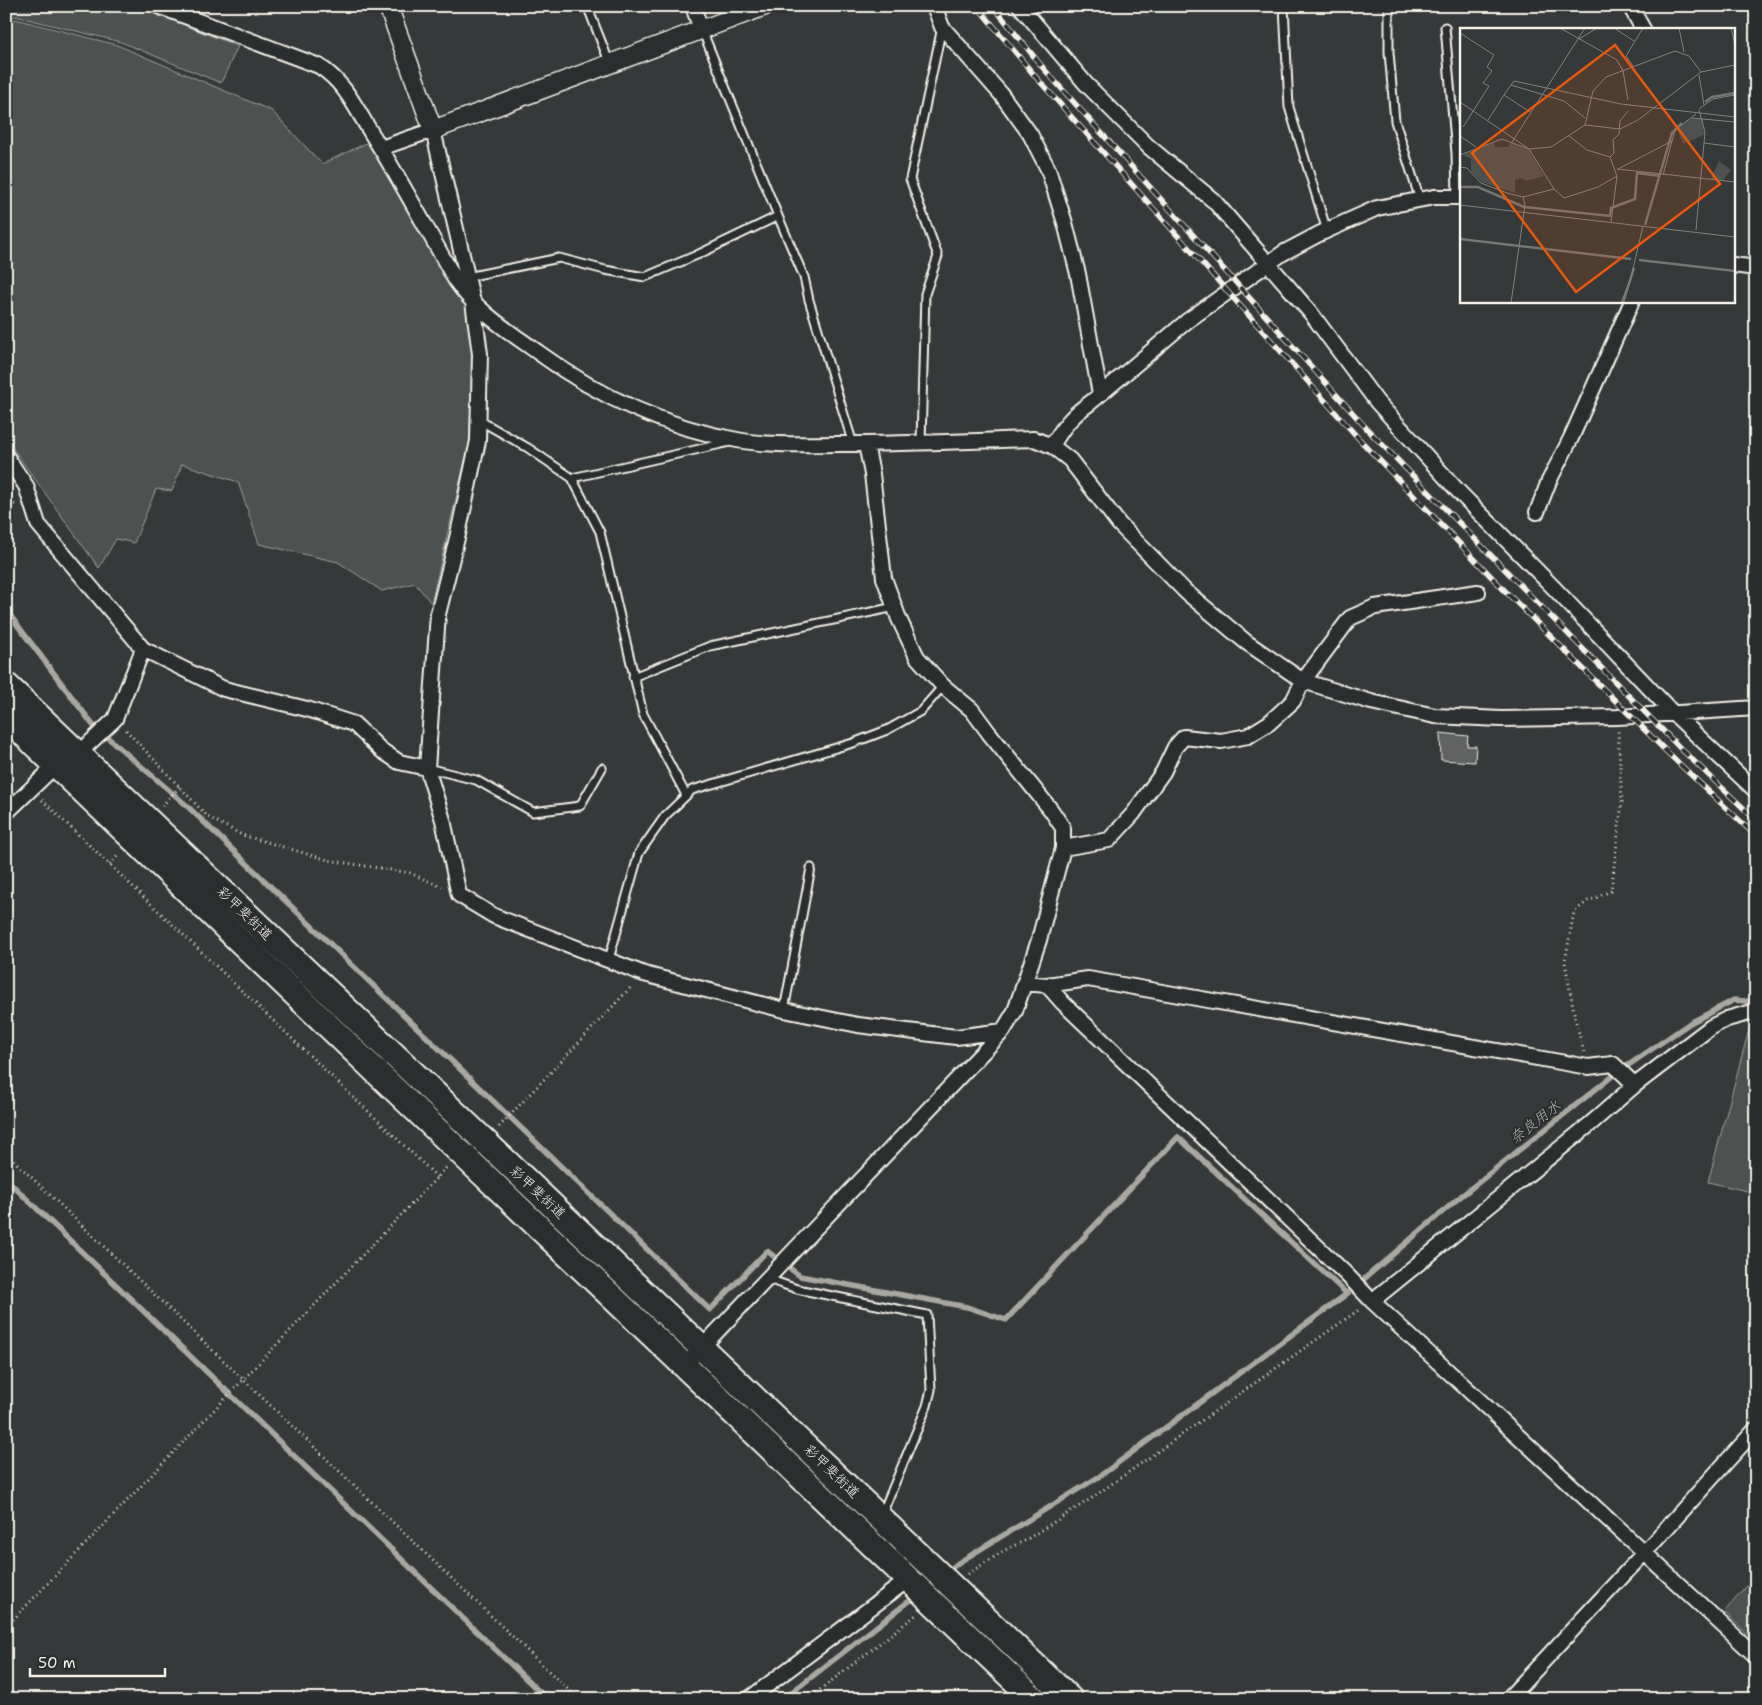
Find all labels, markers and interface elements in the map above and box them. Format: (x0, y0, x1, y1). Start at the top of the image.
inset map (1460, 28, 1734, 302)
street label: 彩甲斐街道 (214, 882, 276, 944)
water label: 奈良用水 (1505, 1096, 1565, 1148)
street label: 彩甲斐街道 (506, 1162, 570, 1222)
street label: 彩甲斐街道 (801, 1440, 863, 1502)
scale bar (30, 1645, 165, 1677)
text: 50 m (38, 1653, 76, 1673)

